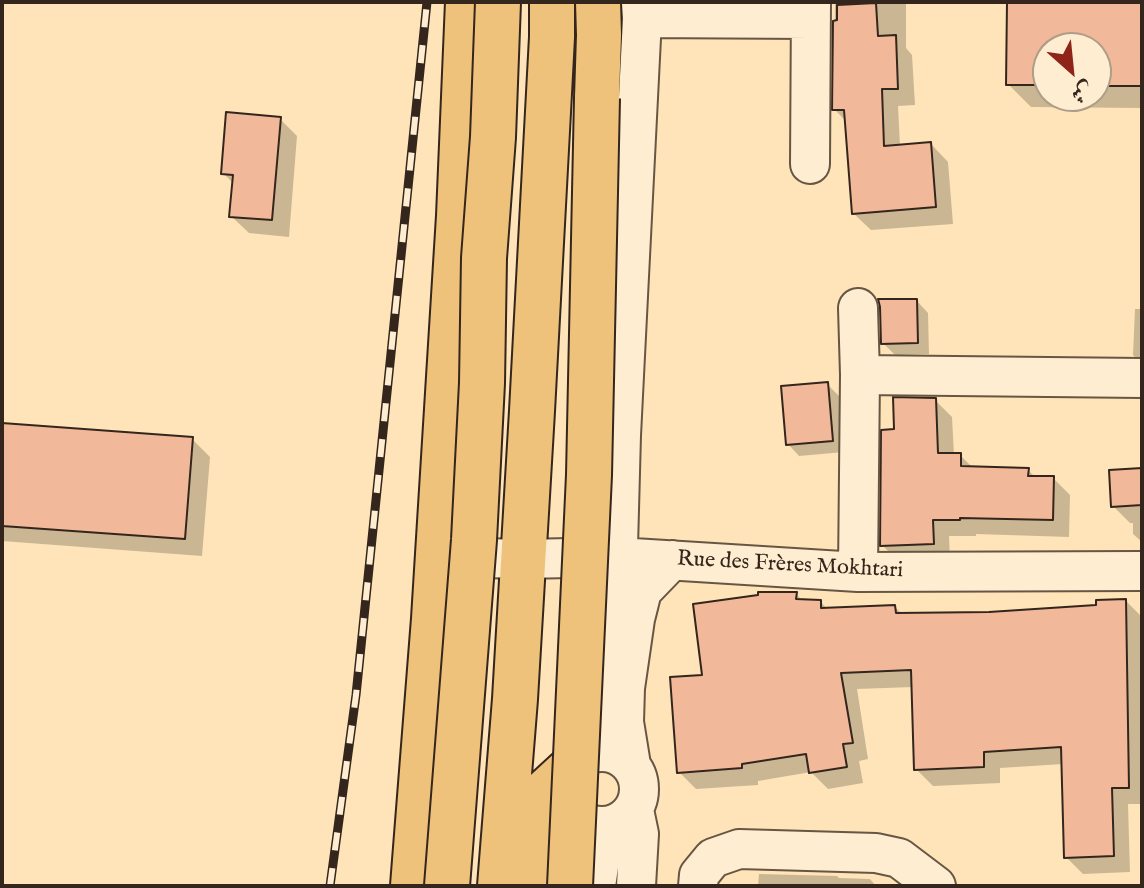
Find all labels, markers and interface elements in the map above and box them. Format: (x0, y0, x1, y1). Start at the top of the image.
north arrow (1032, 32, 1112, 112)
text: ش (1066, 74, 1098, 109)
street label: Rue des Frères Mokhtari (676, 547, 904, 585)

